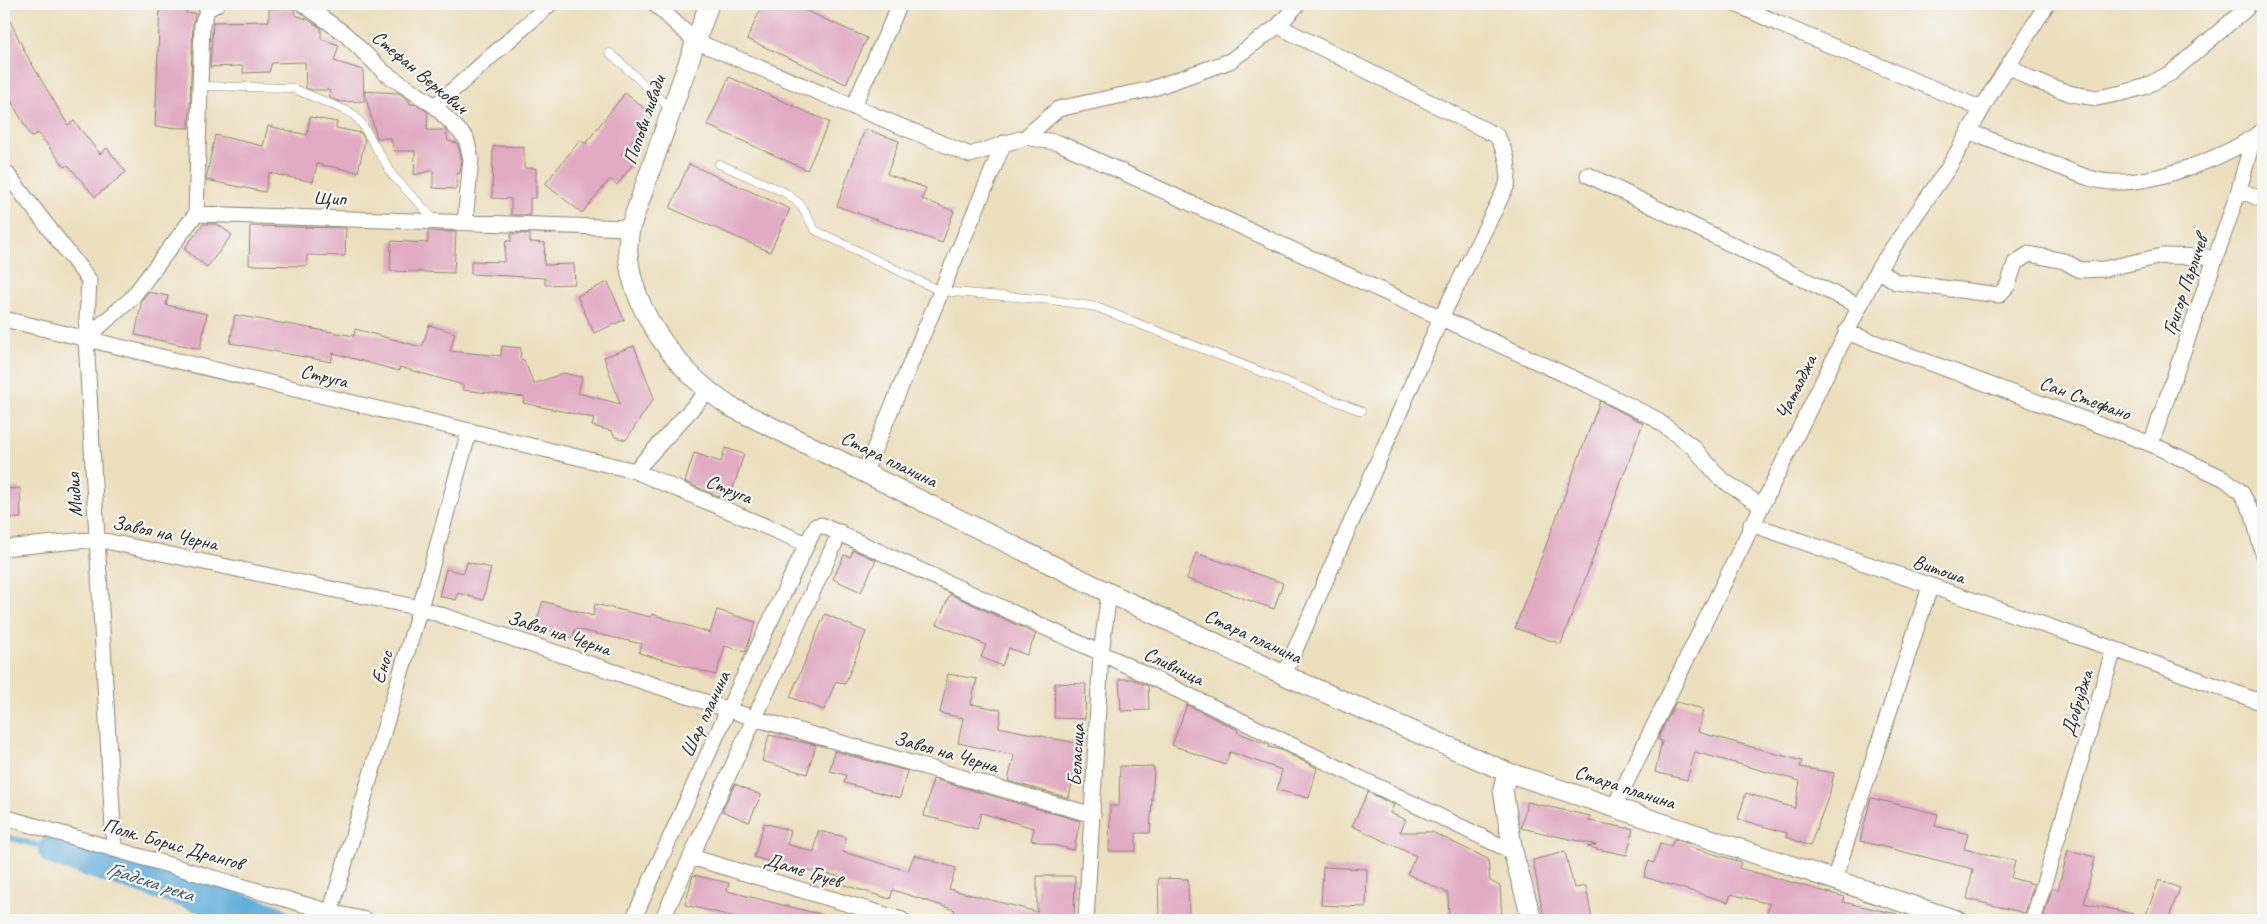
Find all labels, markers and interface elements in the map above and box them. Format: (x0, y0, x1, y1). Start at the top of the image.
street label: Стефан Веркович (367, 24, 475, 121)
street label: Попови ливади (617, 70, 671, 168)
street label: Щип (314, 185, 348, 211)
street label: Григор Пърличев (2156, 227, 2215, 338)
street label: Чаталджа (1770, 349, 1823, 423)
street label: Струга (298, 358, 352, 394)
street label: Сан Стефано (2036, 370, 2135, 426)
street label: Стара планина (837, 425, 943, 494)
street label: Струга (702, 468, 758, 511)
street label: Мидия (60, 470, 88, 518)
street label: Завоя на Черна (110, 510, 222, 557)
street label: Витоша (1909, 548, 1970, 590)
street label: Стара планина (1201, 603, 1307, 670)
street label: Завоя на Черна (504, 605, 615, 662)
street label: Сливница (1140, 641, 1210, 692)
street label: Енос (365, 646, 399, 687)
street label: Добруджа (2055, 665, 2099, 739)
street label: Шар планина (674, 666, 736, 761)
street label: Беласица (1062, 722, 1090, 787)
street label: Завоя на Черна (891, 725, 1003, 779)
street label: Стара планина (1572, 759, 1680, 816)
street label: Полк. Борис Дрангов (100, 812, 250, 877)
street label: Даме Груев (762, 847, 848, 895)
water label: Градска река (103, 855, 199, 908)

